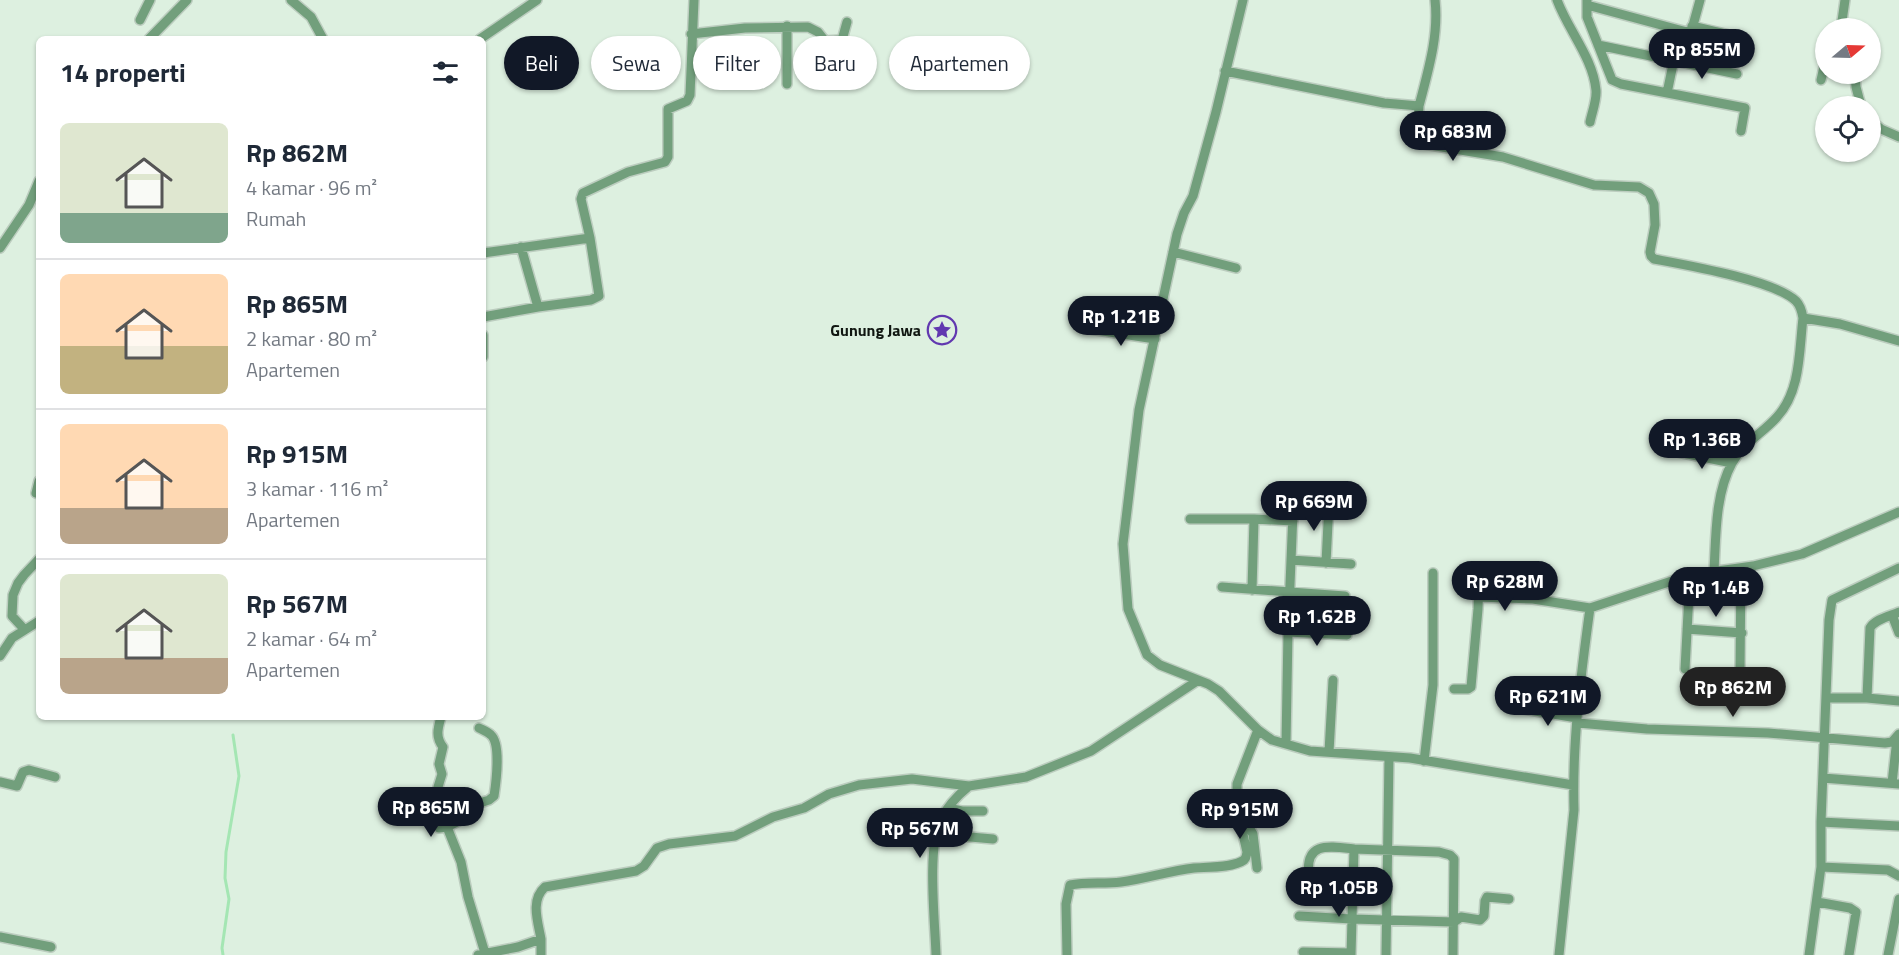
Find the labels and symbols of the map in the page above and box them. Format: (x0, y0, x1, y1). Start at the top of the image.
north arrow (1815, 18, 1881, 84)
pin: Rp 855M (1647, 29, 1757, 80)
pin: Rp 683M (1398, 111, 1508, 162)
pin: Rp 1.21B (1059, 296, 1183, 347)
place icon: Gunung Jawa (926, 314, 958, 346)
place label: Gunung Jawa (830, 318, 921, 342)
pin: Rp 1.36B (1640, 419, 1764, 470)
pin: Rp 669M (1259, 481, 1369, 532)
pin: Rp 628M (1450, 561, 1560, 612)
pin: Rp 1.4B (1661, 567, 1771, 618)
pin: Rp 1.62B (1255, 596, 1379, 647)
pin: Rp 862M (1678, 667, 1788, 718)
pin: Rp 621M (1493, 676, 1603, 727)
pin: Rp 865M (376, 787, 486, 838)
pin: Rp 915M (1185, 789, 1295, 840)
pin: Rp 567M (865, 808, 975, 859)
pin: Rp 1.05B (1277, 867, 1401, 918)

